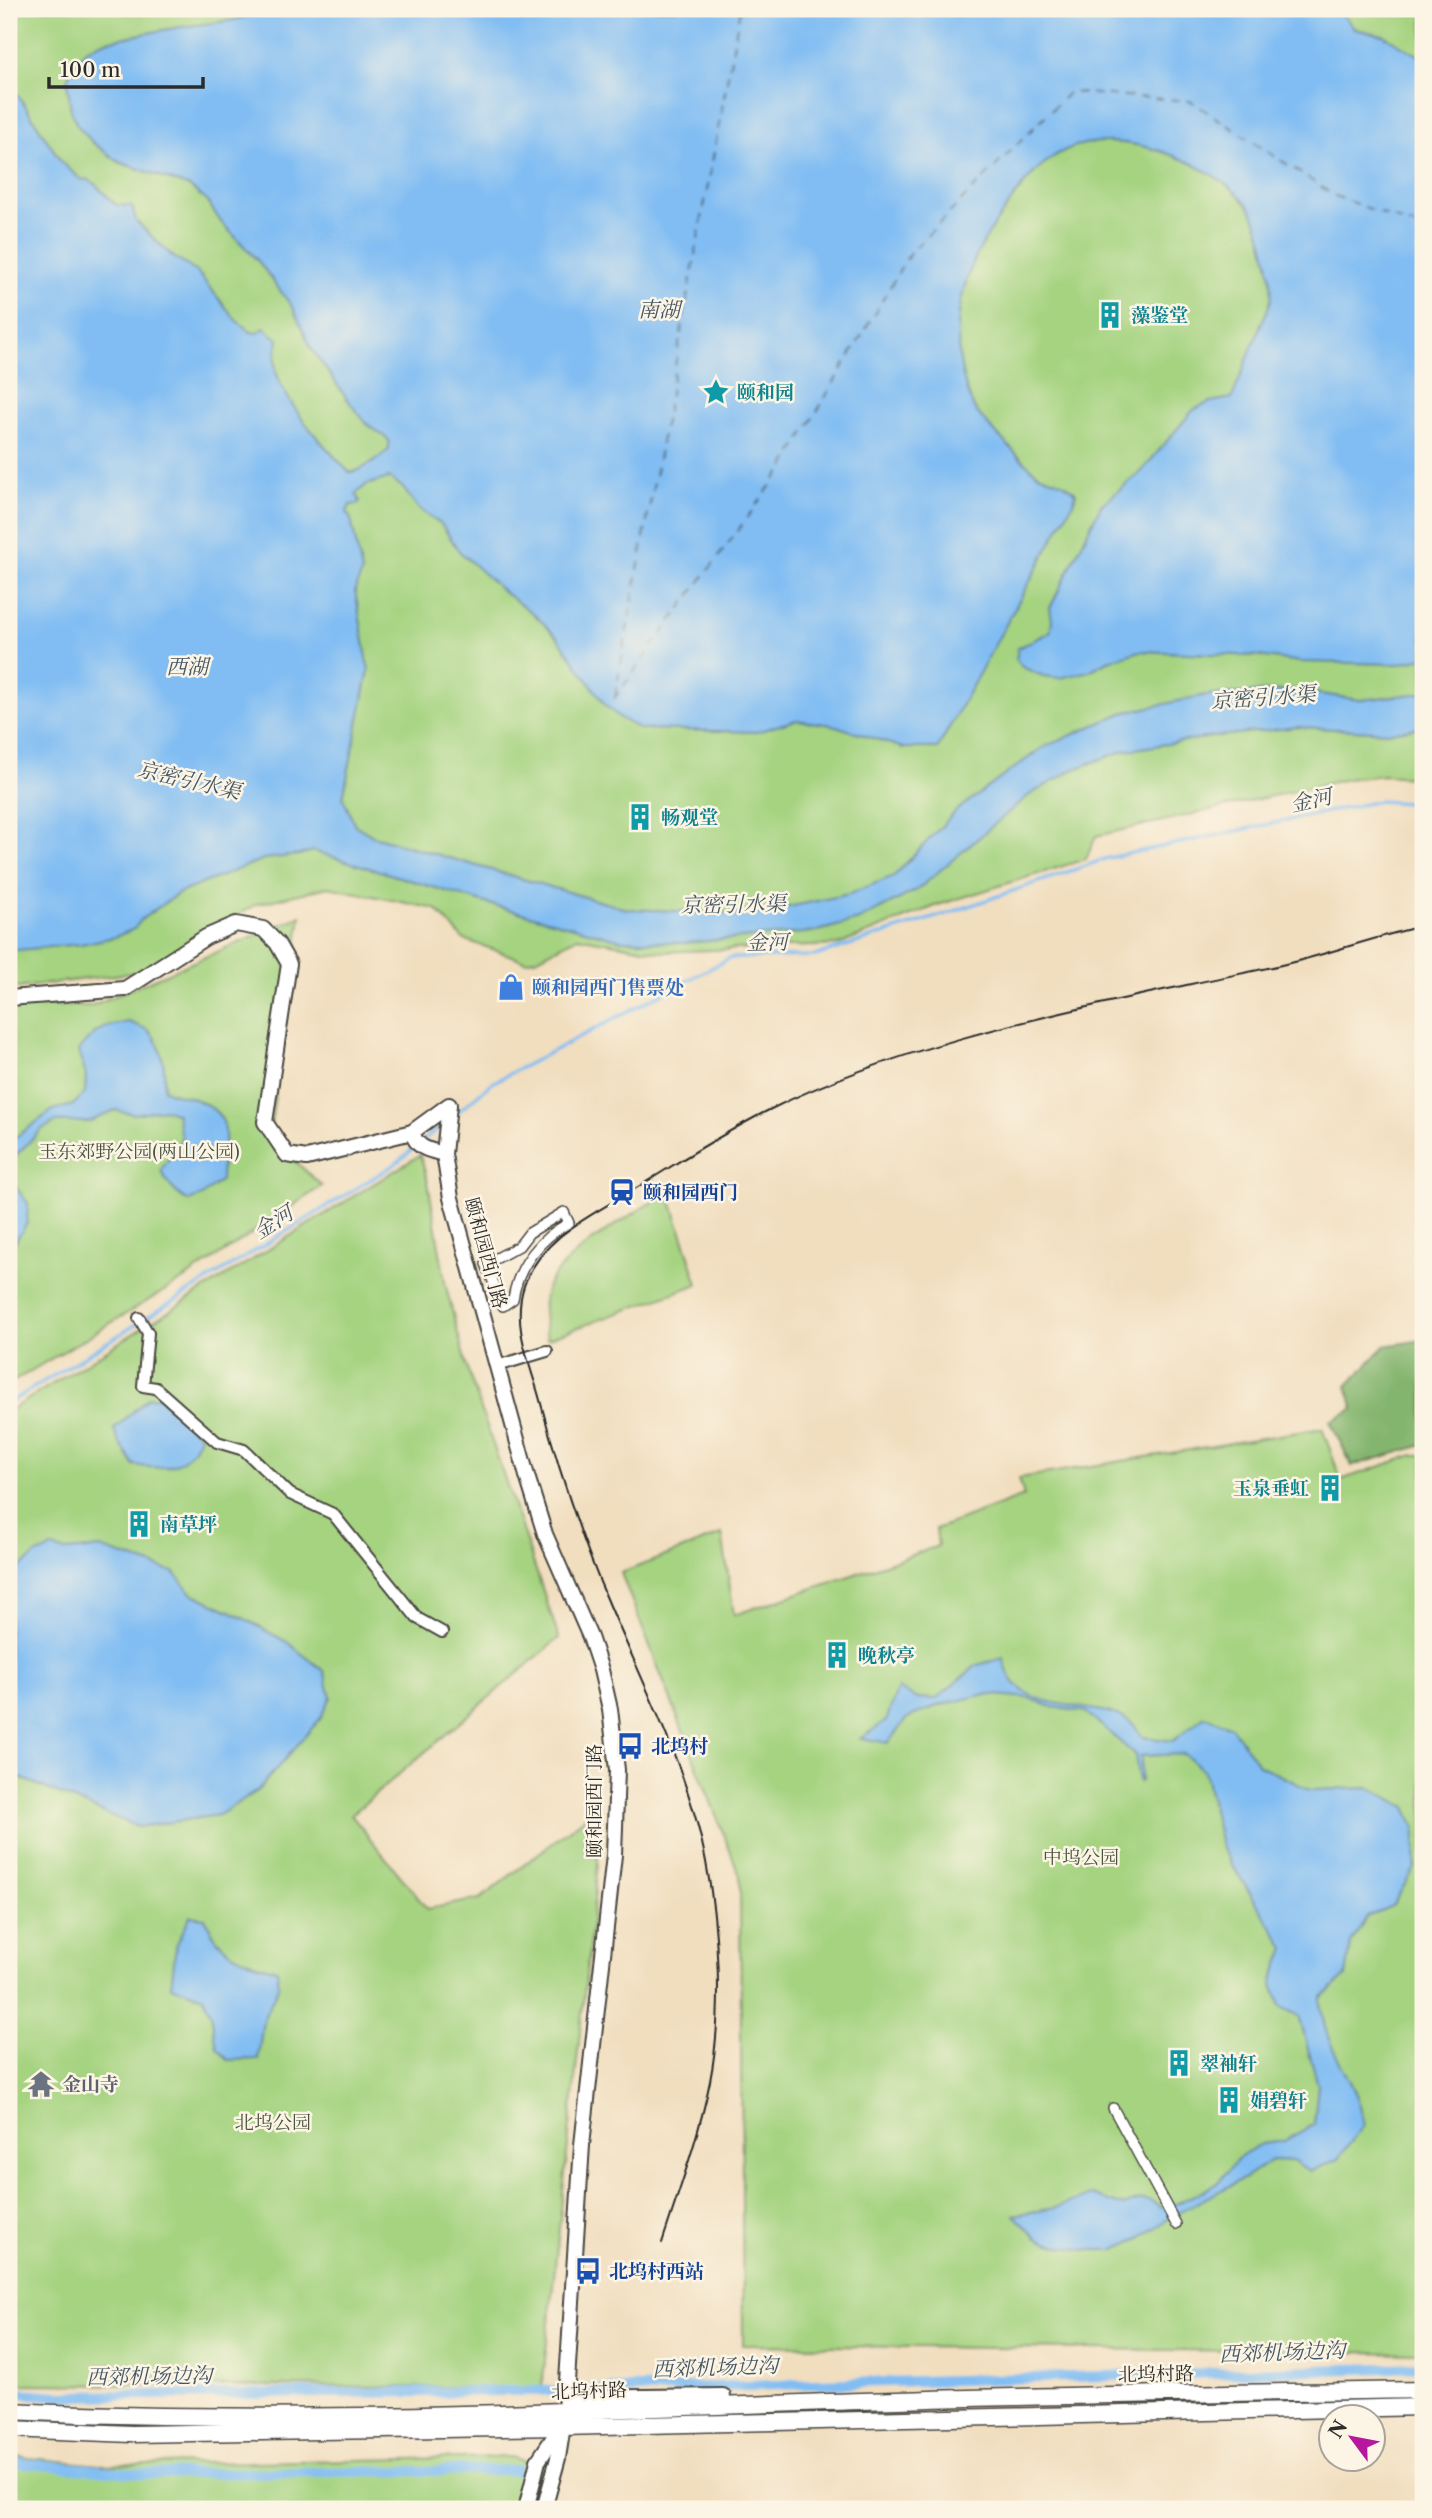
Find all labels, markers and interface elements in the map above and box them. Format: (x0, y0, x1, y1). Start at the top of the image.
scale bar (49, 46, 203, 90)
text: 100 m (60, 57, 121, 82)
water label: 南湖 (638, 297, 684, 322)
building icon: 藻鉴堂 (1095, 300, 1125, 330)
place label: 藻鉴堂 (1131, 304, 1188, 327)
place icon: 颐和园 (701, 377, 731, 407)
place label: 颐和园 (737, 381, 794, 404)
water label: 西湖 (166, 654, 212, 679)
water label: 京密引水渠 (1210, 681, 1319, 713)
water label: 京密引水渠 (135, 756, 246, 805)
water label: 金河 (1288, 783, 1338, 817)
building icon: 畅观堂 (625, 802, 655, 832)
place label: 畅观堂 (661, 806, 718, 829)
water label: 京密引水渠 (680, 891, 789, 917)
water label: 金河 (746, 929, 792, 955)
shop icon: 颐和园西门售票处 (496, 972, 526, 1002)
place label: 颐和园西门售票处 (532, 976, 684, 999)
park label: 玉东郊野公园(两山公园) (38, 1140, 240, 1163)
station icon: 颐和园西门 (607, 1177, 637, 1207)
place label: 颐和园西门 (643, 1181, 738, 1204)
street label: 颐和园西门路 (460, 1195, 512, 1311)
water label: 金河 (249, 1198, 301, 1244)
building icon: 玉泉垂虹 (1315, 1473, 1345, 1503)
place label: 玉泉垂虹 (1233, 1477, 1309, 1500)
building icon: 南草坪 (124, 1509, 154, 1539)
place label: 南草坪 (160, 1513, 217, 1536)
building icon: 晚秋亭 (822, 1640, 852, 1670)
place label: 晚秋亭 (858, 1644, 915, 1667)
bus stop icon: 北坞村 (615, 1731, 645, 1761)
place label: 北坞村 (651, 1735, 708, 1758)
street label: 颐和园西门路 (583, 1744, 606, 1858)
park label: 中坞公园 (1043, 1846, 1119, 1869)
building icon: 翠袖轩 (1164, 2048, 1194, 2078)
place label: 翠袖轩 (1200, 2052, 1257, 2075)
temple icon: 金山寺 (26, 2069, 56, 2099)
place label: 金山寺 (62, 2073, 119, 2096)
building icon: 娟碧轩 (1214, 2085, 1244, 2115)
place label: 娟碧轩 (1250, 2089, 1307, 2112)
park label: 北坞公园 (235, 2111, 311, 2134)
bus stop icon: 北坞村西站 (573, 2256, 603, 2286)
place label: 北坞村西站 (609, 2260, 704, 2283)
water label: 西郊机场边沟 (1219, 2337, 1348, 2367)
water label: 西郊机场边沟 (652, 2352, 781, 2382)
water label: 西郊机场边沟 (86, 2362, 215, 2390)
street label: 北坞村路 (1118, 2362, 1194, 2386)
street label: 北坞村路 (551, 2378, 627, 2404)
north arrow (1316, 2402, 1386, 2472)
text: N (1324, 2416, 1352, 2442)

